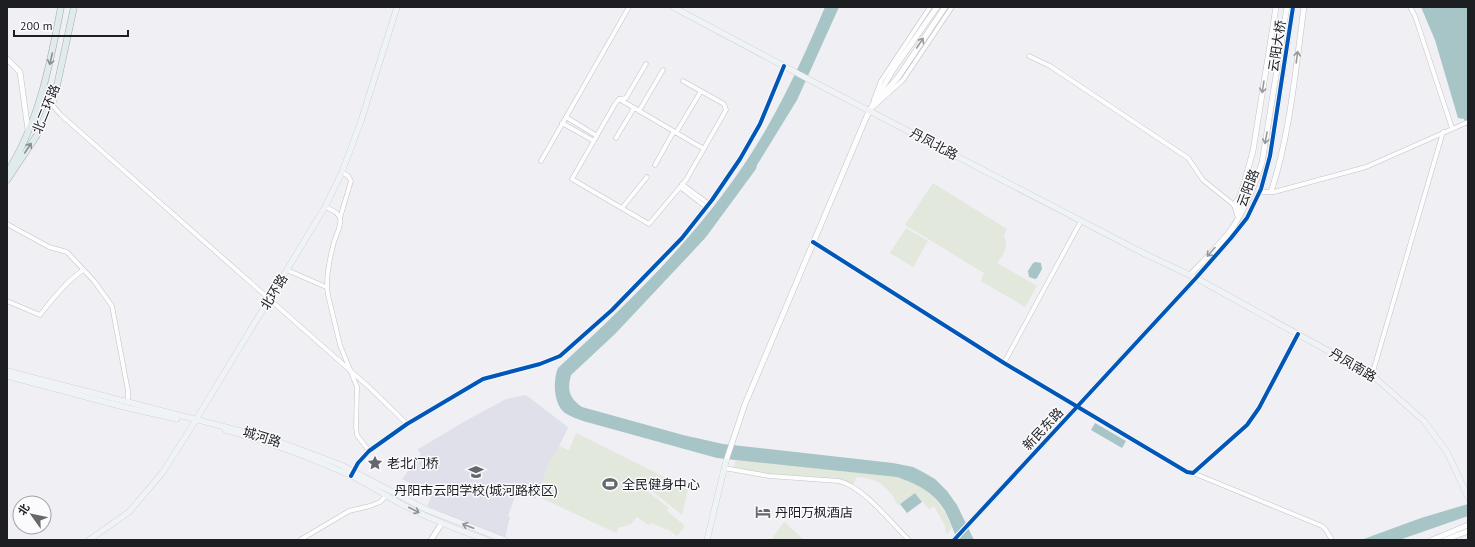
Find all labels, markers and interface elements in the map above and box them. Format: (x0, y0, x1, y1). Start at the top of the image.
scale bar (14, 12, 128, 38)
text: 200 m (20, 18, 53, 33)
street label: 云阳大桥 (1265, 19, 1289, 73)
one-way arrow (916, 38, 925, 49)
one-way arrow (1293, 51, 1301, 64)
one-way arrow (46, 52, 54, 65)
one-way arrow (1259, 80, 1267, 93)
street label: 北二环路 (28, 82, 64, 136)
street label: 丹凤北路 (907, 124, 961, 164)
one-way arrow (1262, 131, 1270, 144)
one-way arrow (24, 143, 32, 154)
street label: 云阳路 (1233, 167, 1263, 209)
one-way arrow (1206, 247, 1215, 258)
street label: 北环路 (257, 271, 291, 313)
street label: 丹凤南路 (1326, 344, 1380, 386)
street label: 新民东路 (1019, 404, 1067, 454)
street label: 城河路 (241, 423, 283, 451)
place icon: 老北门桥 (366, 454, 384, 472)
place label: 老北门桥 (387, 455, 439, 472)
school or university icon: 丹阳市云阳学校(城河路校区) (467, 463, 485, 481)
sports icon: 全民健身中心 (601, 475, 619, 493)
place label: 全民健身中心 (622, 476, 700, 493)
place label: 丹阳市云阳学校(城河路校区) (394, 482, 558, 499)
north arrow (12, 495, 52, 535)
text: 北 (15, 501, 32, 518)
hotel icon: 丹阳万枫酒店 (754, 503, 772, 521)
place label: 丹阳万枫酒店 (775, 504, 853, 521)
one-way arrow (408, 507, 420, 514)
one-way arrow (463, 522, 475, 530)

